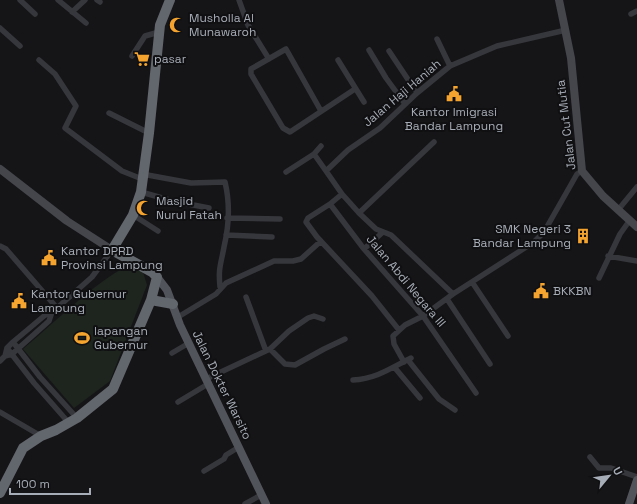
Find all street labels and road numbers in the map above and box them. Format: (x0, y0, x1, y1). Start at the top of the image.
street label: Jalan Haji Haniah (360, 56, 444, 130)
street label: Jalan Cut Mutia (553, 79, 579, 171)
street label: Jalan Abdi Negara III (363, 232, 449, 330)
street label: Jalan Dokter Warsito (189, 328, 255, 442)

